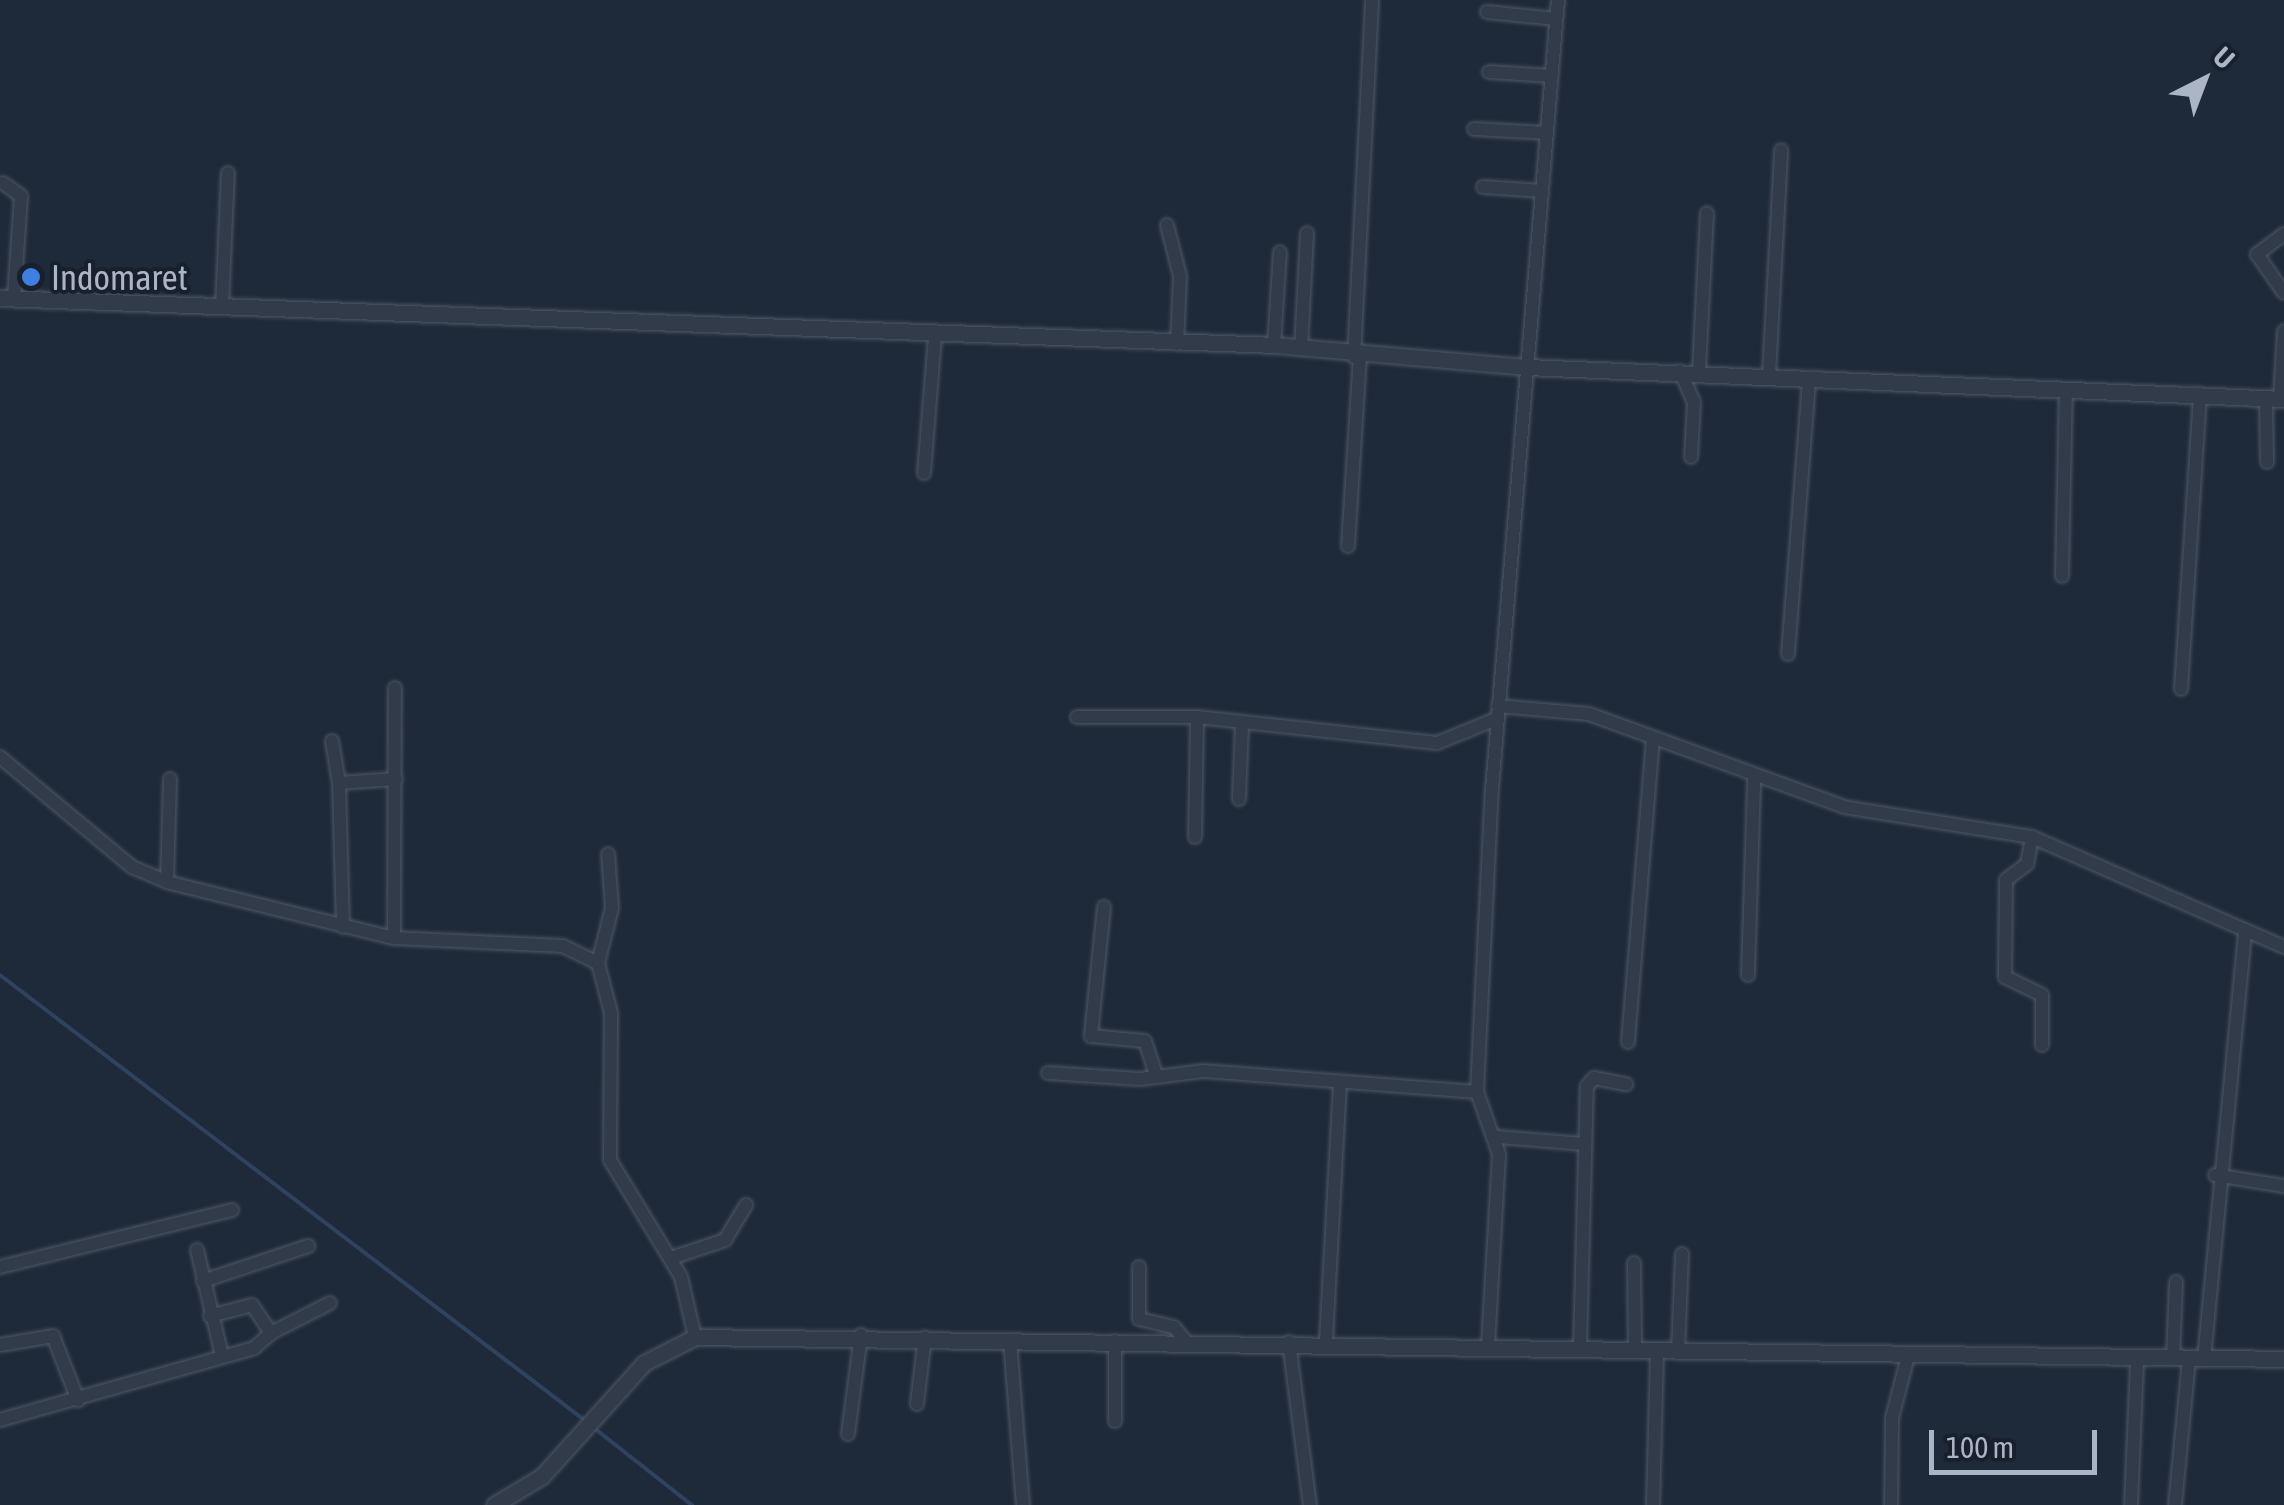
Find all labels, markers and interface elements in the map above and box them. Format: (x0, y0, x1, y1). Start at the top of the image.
north arrow (2154, 30, 2254, 130)
text: U (2207, 40, 2241, 75)
place label: Indomaret (51, 256, 188, 298)
marker: Indomaret (20, 266, 42, 288)
scale bar (1934, 1410, 2102, 1472)
text: 100 m (1946, 1430, 2014, 1464)

